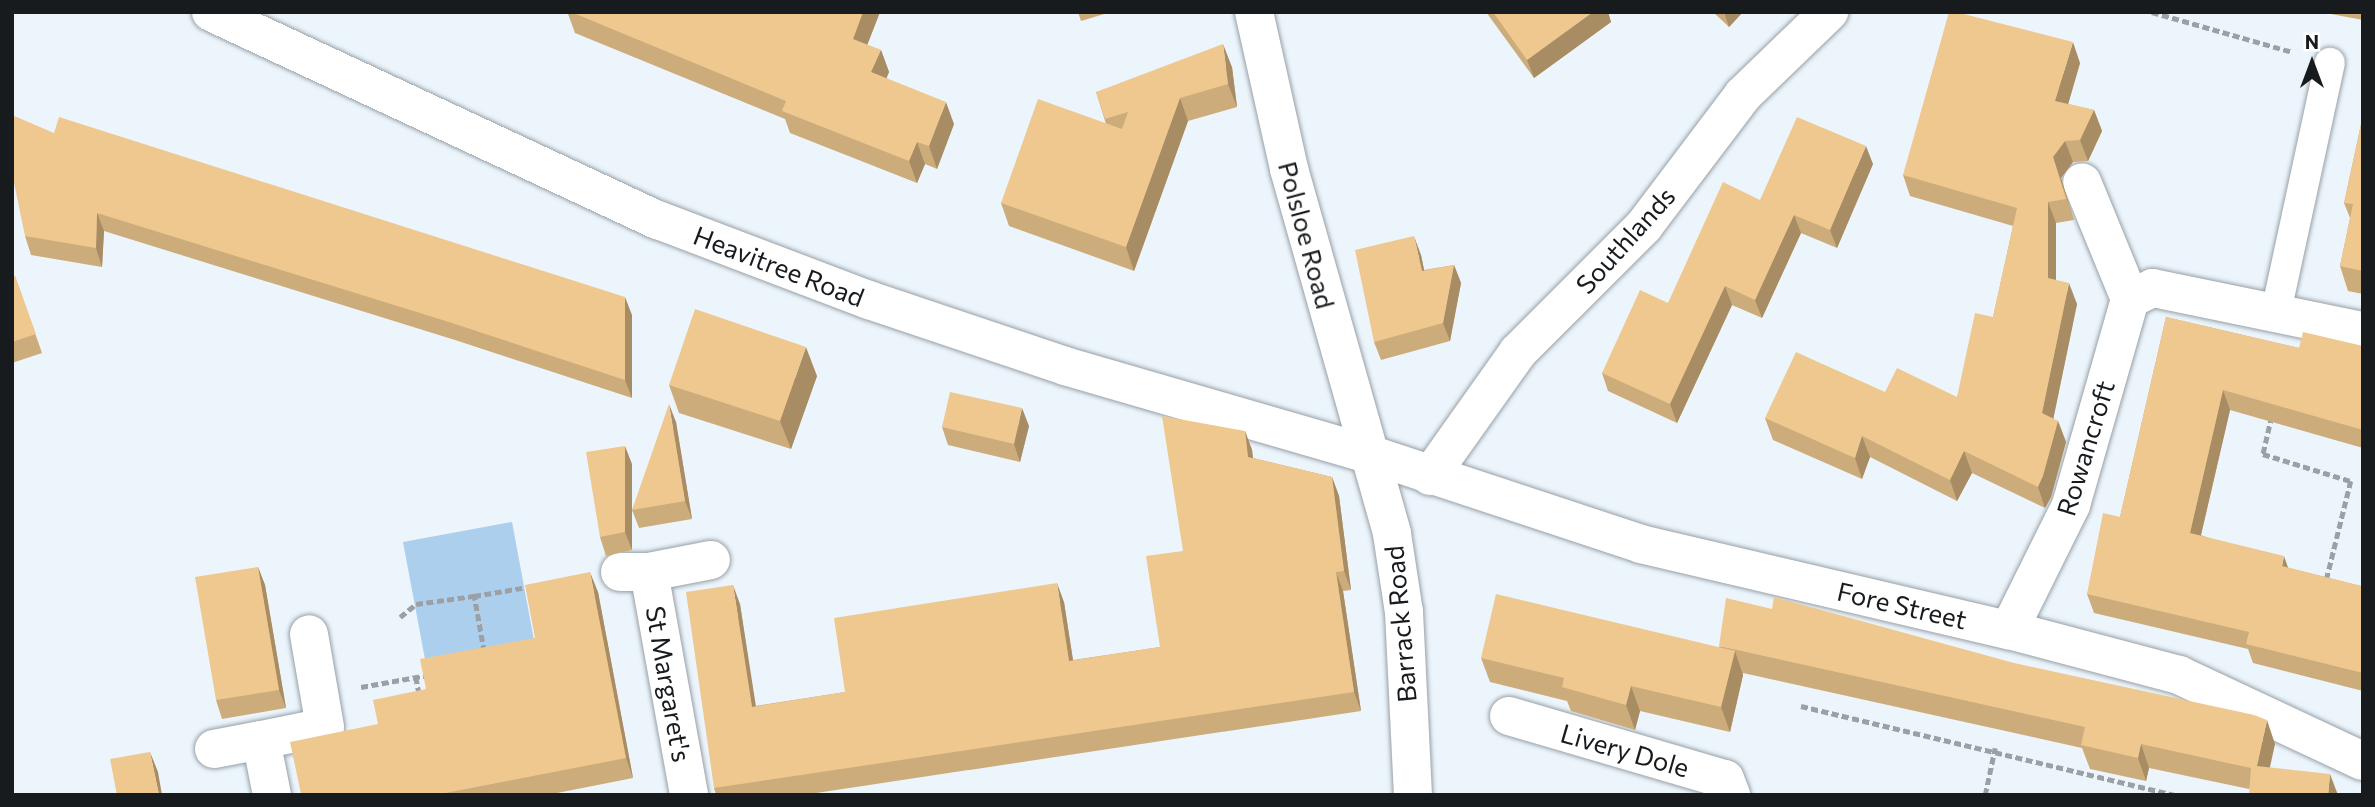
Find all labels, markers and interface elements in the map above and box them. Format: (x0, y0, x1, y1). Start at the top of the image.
north arrow (2277, 28, 2347, 98)
text: N (2305, 30, 2319, 53)
street label: Polsloe Road (1272, 158, 1342, 312)
street label: Southlands (1569, 180, 1681, 300)
street label: Heavitree Road (689, 219, 869, 313)
street label: Rowancroft (2050, 377, 2120, 519)
street label: Barrack Road (1378, 544, 1422, 704)
street label: Fore Street (1834, 575, 1970, 635)
street label: St Margaret's (640, 604, 698, 764)
street label: Livery Dole (1557, 717, 1693, 783)

